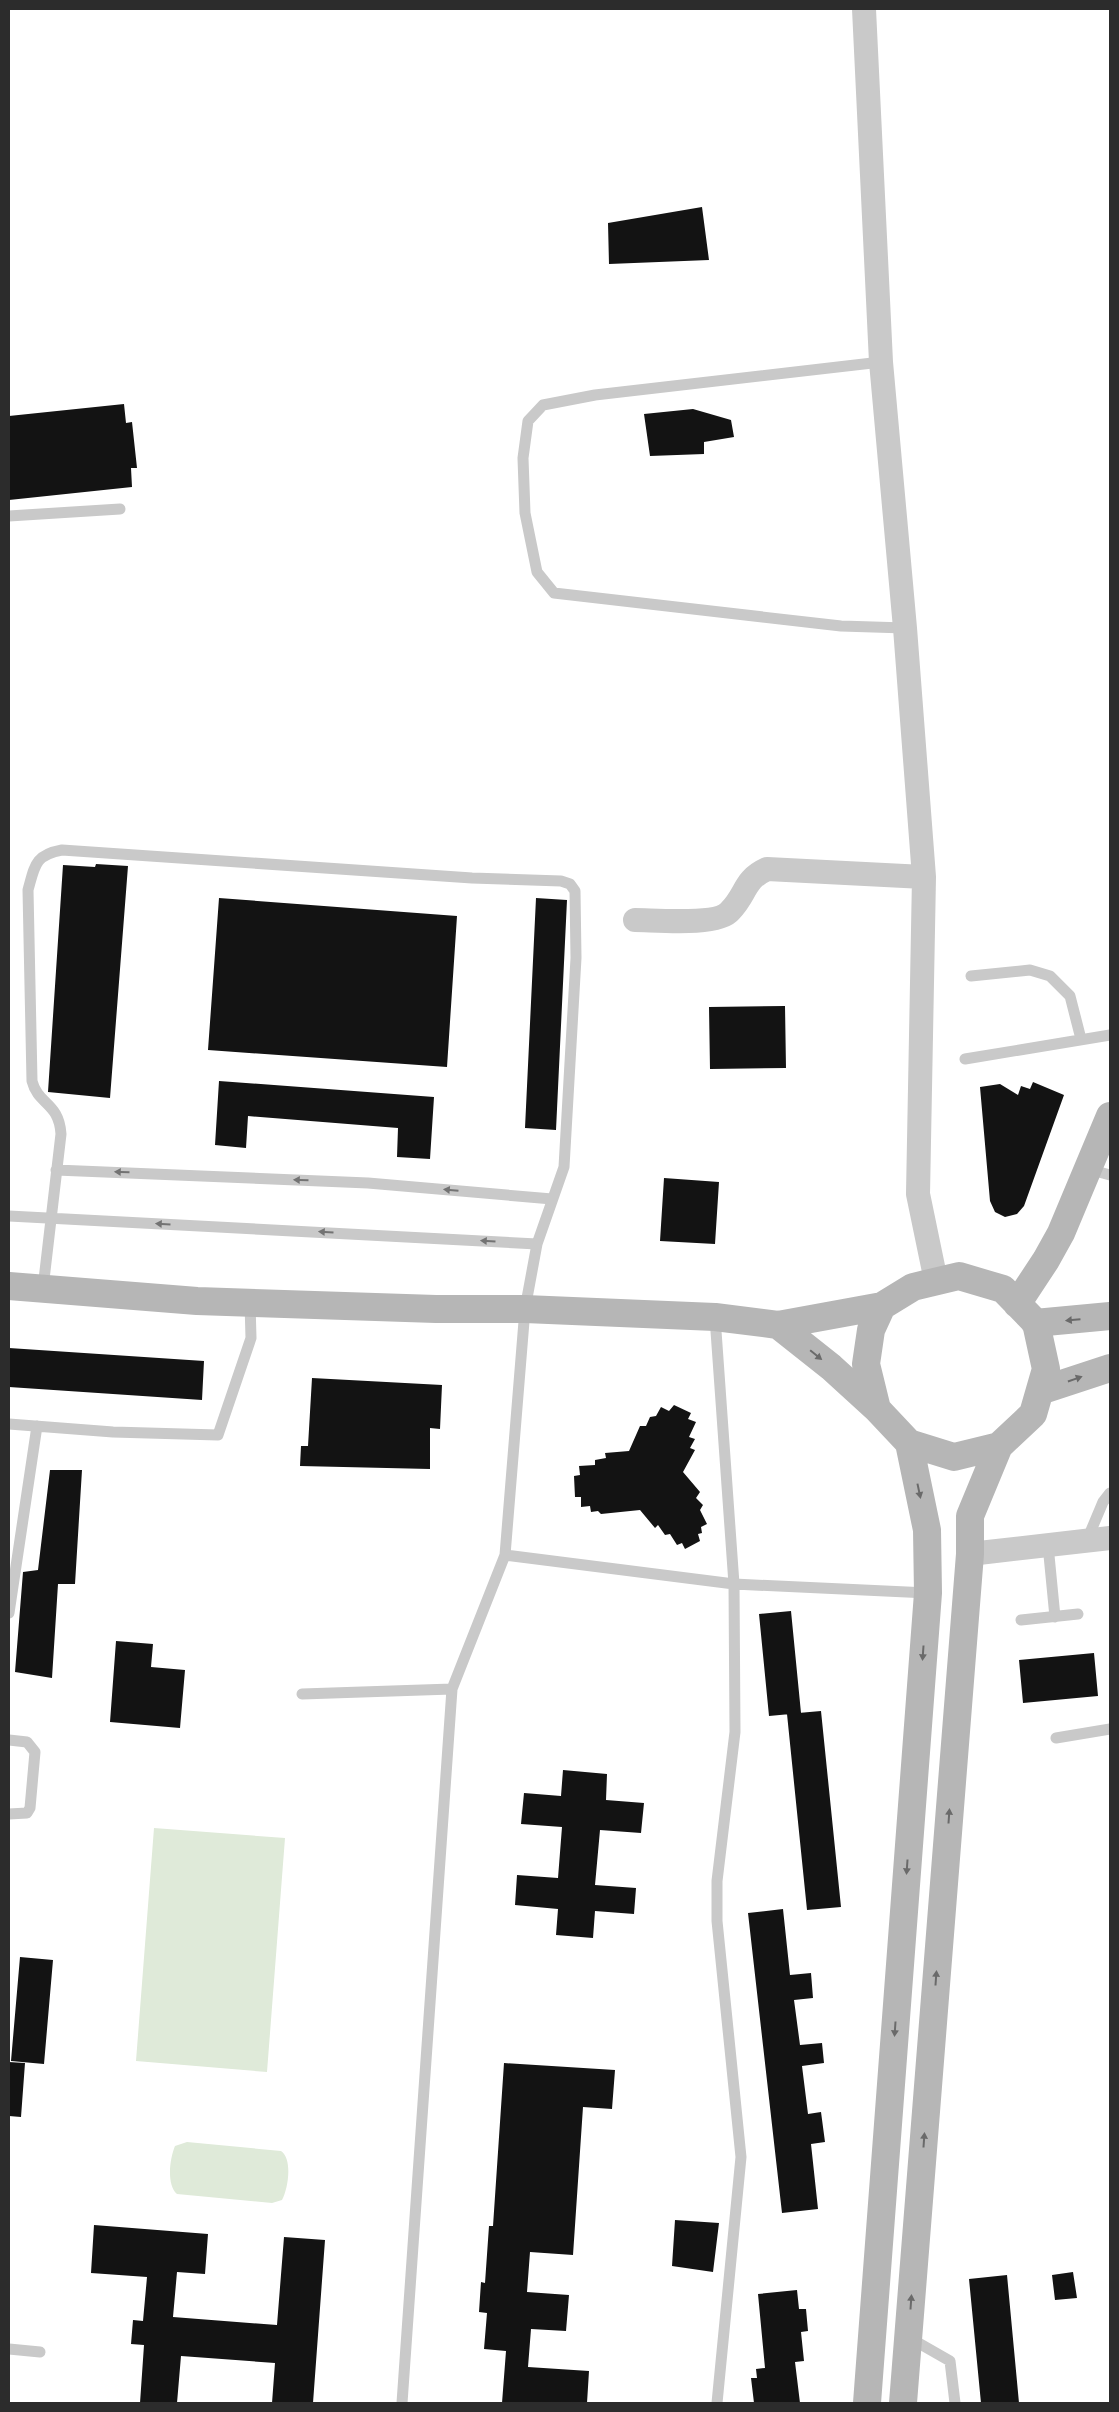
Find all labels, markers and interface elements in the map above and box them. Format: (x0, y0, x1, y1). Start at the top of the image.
one-way arrow (113, 1168, 129, 1176)
one-way arrow (293, 1176, 309, 1184)
one-way arrow (443, 1186, 459, 1194)
one-way arrow (155, 1219, 171, 1227)
one-way arrow (317, 1228, 333, 1236)
one-way arrow (480, 1237, 496, 1245)
one-way arrow (1065, 1317, 1081, 1325)
one-way arrow (809, 1349, 822, 1360)
one-way arrow (1068, 1375, 1083, 1383)
one-way arrow (915, 1484, 923, 1500)
one-way arrow (919, 1645, 927, 1661)
one-way arrow (945, 1808, 953, 1824)
one-way arrow (903, 1859, 911, 1875)
one-way arrow (933, 1970, 941, 1986)
one-way arrow (891, 2021, 899, 2037)
one-way arrow (920, 2132, 928, 2148)
one-way arrow (907, 2294, 915, 2310)

